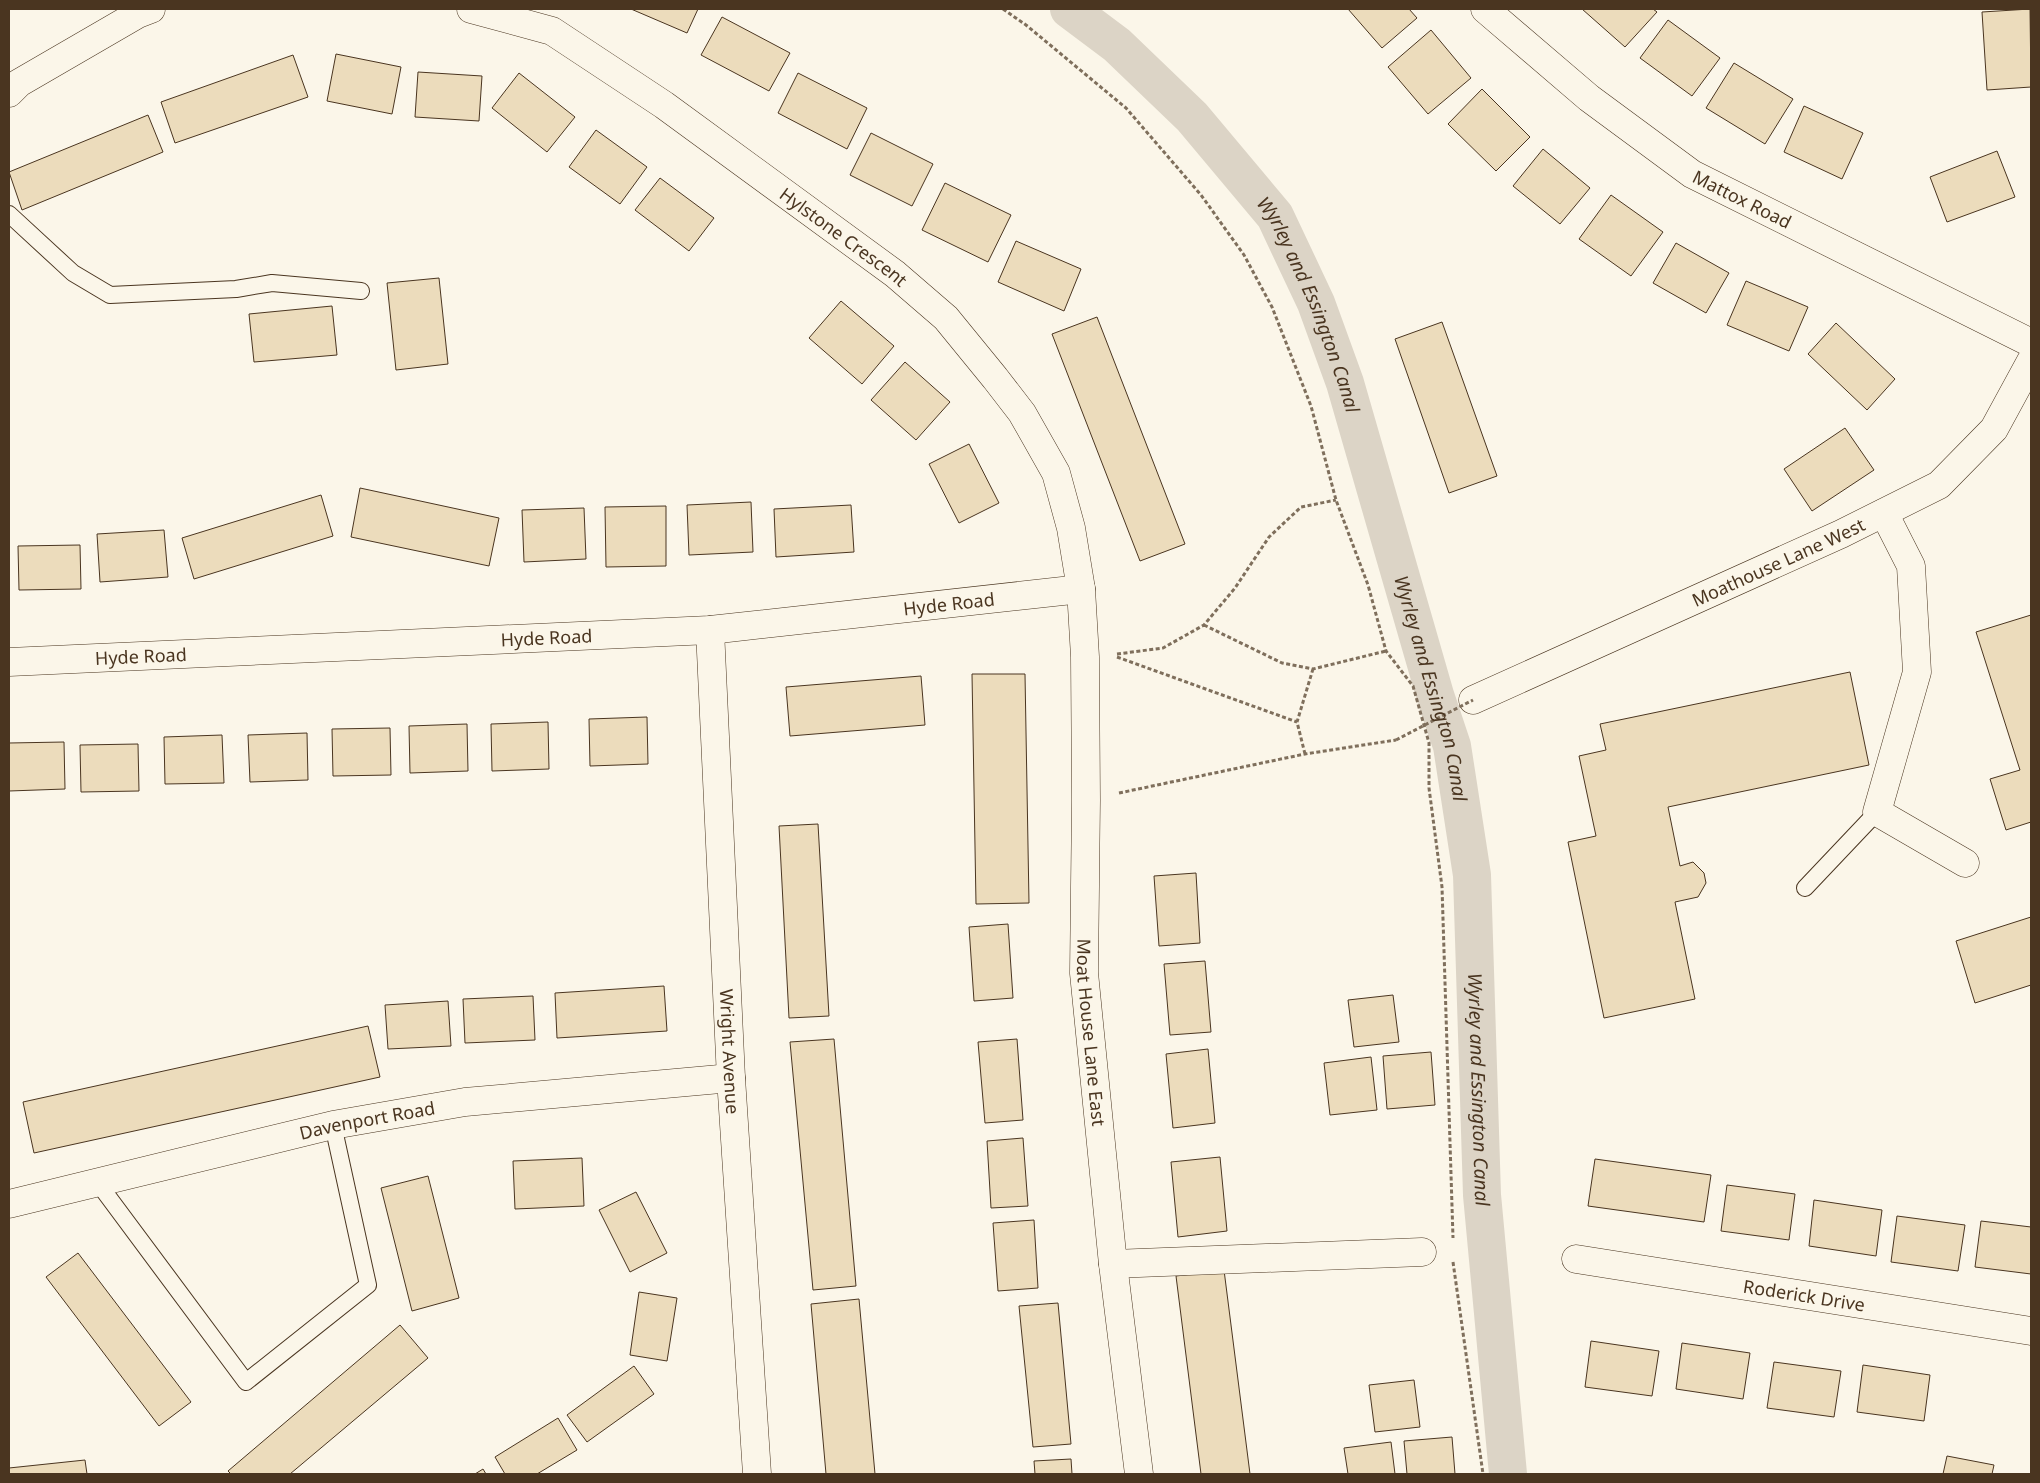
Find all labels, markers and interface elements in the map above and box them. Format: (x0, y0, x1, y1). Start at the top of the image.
street label: Mattox Road (1689, 164, 1796, 234)
street label: Hylstone Crescent (775, 182, 913, 292)
water label: Wyrley and Essington Canal (1251, 191, 1366, 417)
street label: Moathouse Lane West (1688, 512, 1869, 612)
water label: Wyrley and Essington Canal (1388, 573, 1474, 804)
street label: Hyde Road (902, 587, 996, 621)
street label: Hyde Road (500, 623, 593, 652)
street label: Hyde Road (94, 642, 187, 670)
street label: Moat House Lane East (1072, 938, 1111, 1128)
water label: Wyrley and Essington Canal (1462, 973, 1496, 1208)
street label: Wright Avenue (715, 988, 745, 1115)
street label: Davenport Road (297, 1095, 437, 1145)
street label: Roderick Drive (1742, 1274, 1867, 1317)

